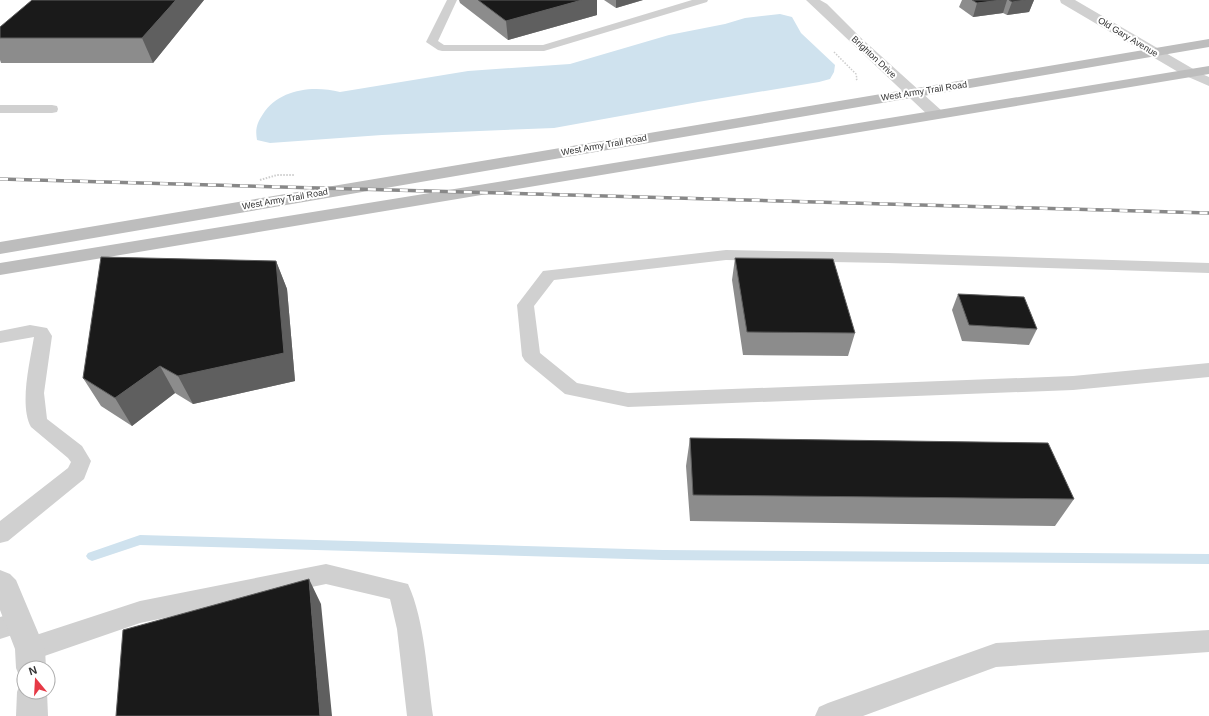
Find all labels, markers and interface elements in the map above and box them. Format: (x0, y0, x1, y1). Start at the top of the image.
street label: Old Gary Avenue (1096, 15, 1160, 59)
street label: Brighton Drive (850, 34, 898, 80)
street label: West Army Trail Road (880, 79, 968, 103)
street label: West Army Trail Road (560, 133, 648, 157)
street label: West Army Trail Road (241, 187, 329, 211)
north arrow (16, 660, 56, 700)
text: N (27, 664, 39, 677)

